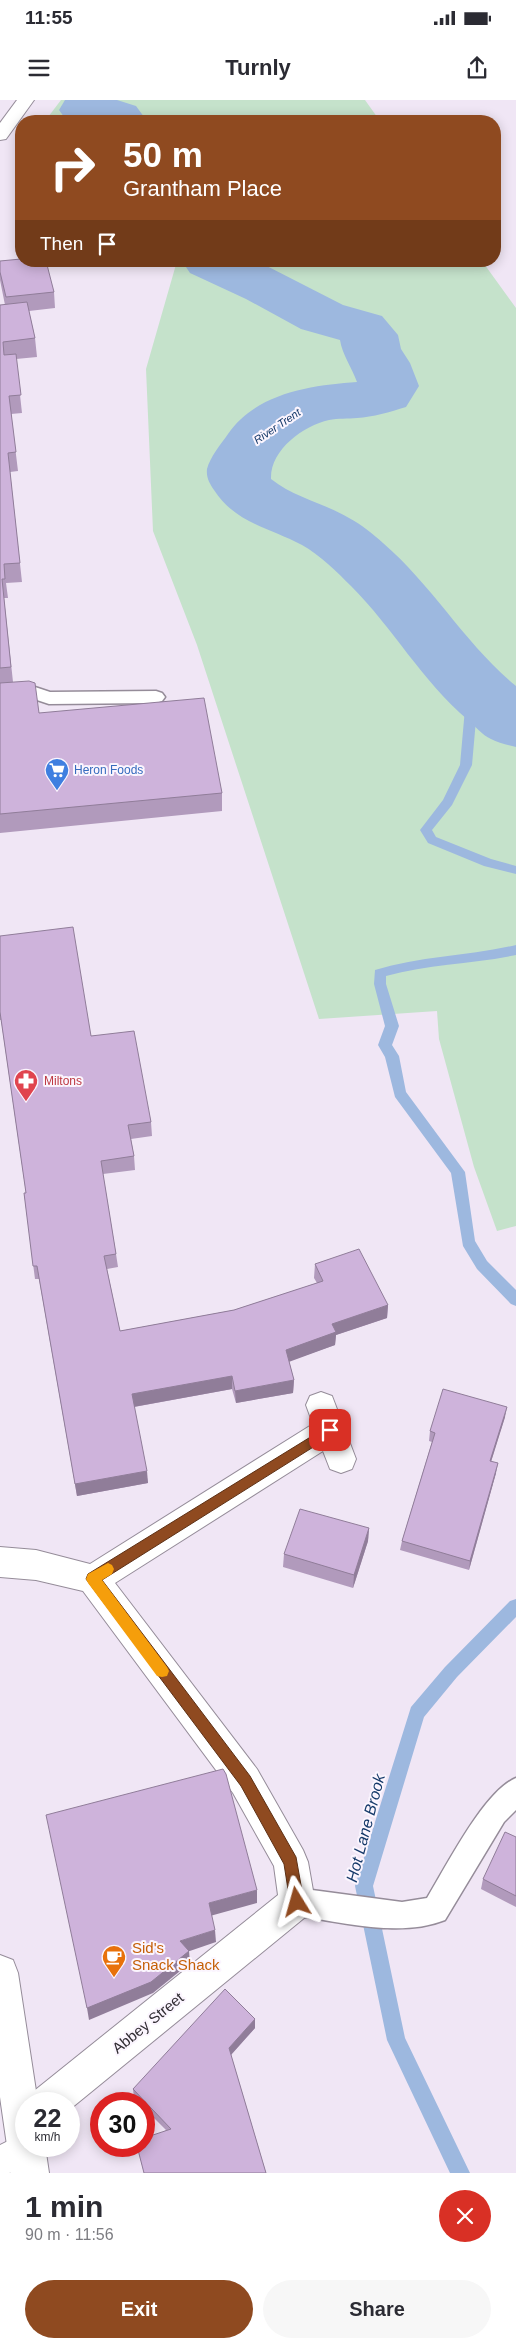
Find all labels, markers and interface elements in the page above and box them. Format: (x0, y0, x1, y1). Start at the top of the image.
text: 11:55 (25, 7, 73, 28)
icon: menu (25, 54, 53, 82)
icon: share (463, 54, 491, 82)
text: Turnly (225, 55, 291, 80)
icon: right (40, 135, 105, 200)
text: 50 m (123, 135, 203, 174)
text: Grantham Place (123, 176, 282, 201)
icon: arrive (93, 230, 121, 258)
text: Then (40, 233, 83, 254)
water label: River Trent (251, 406, 303, 446)
supermarket icon: Heron Foods (44, 757, 70, 791)
place label: Heron Foods (74, 763, 143, 777)
pharmacy icon: Miltons (13, 1068, 39, 1102)
place label: Miltons (44, 1074, 82, 1088)
pin (309, 1409, 351, 1451)
icon: arrive (316, 1416, 344, 1444)
water label: Hot Lane Brook (343, 1771, 388, 1884)
position arrow (270, 1875, 322, 1927)
place label: Sid's Snack Shack (132, 1939, 220, 1973)
cafe icon: Sid's Snack Shack (101, 1944, 127, 1978)
street label: Abbey Street (109, 1988, 187, 2057)
speed limit sign: 30 (90, 2092, 155, 2157)
text: 22 (34, 2104, 61, 2132)
text: km/h (34, 2130, 61, 2144)
text: 1 min (25, 2190, 103, 2223)
button: close (439, 2190, 491, 2242)
text: 90 m · 11:56 (25, 2226, 114, 2243)
button: Exit (25, 2280, 253, 2338)
button: Share (263, 2280, 491, 2338)

